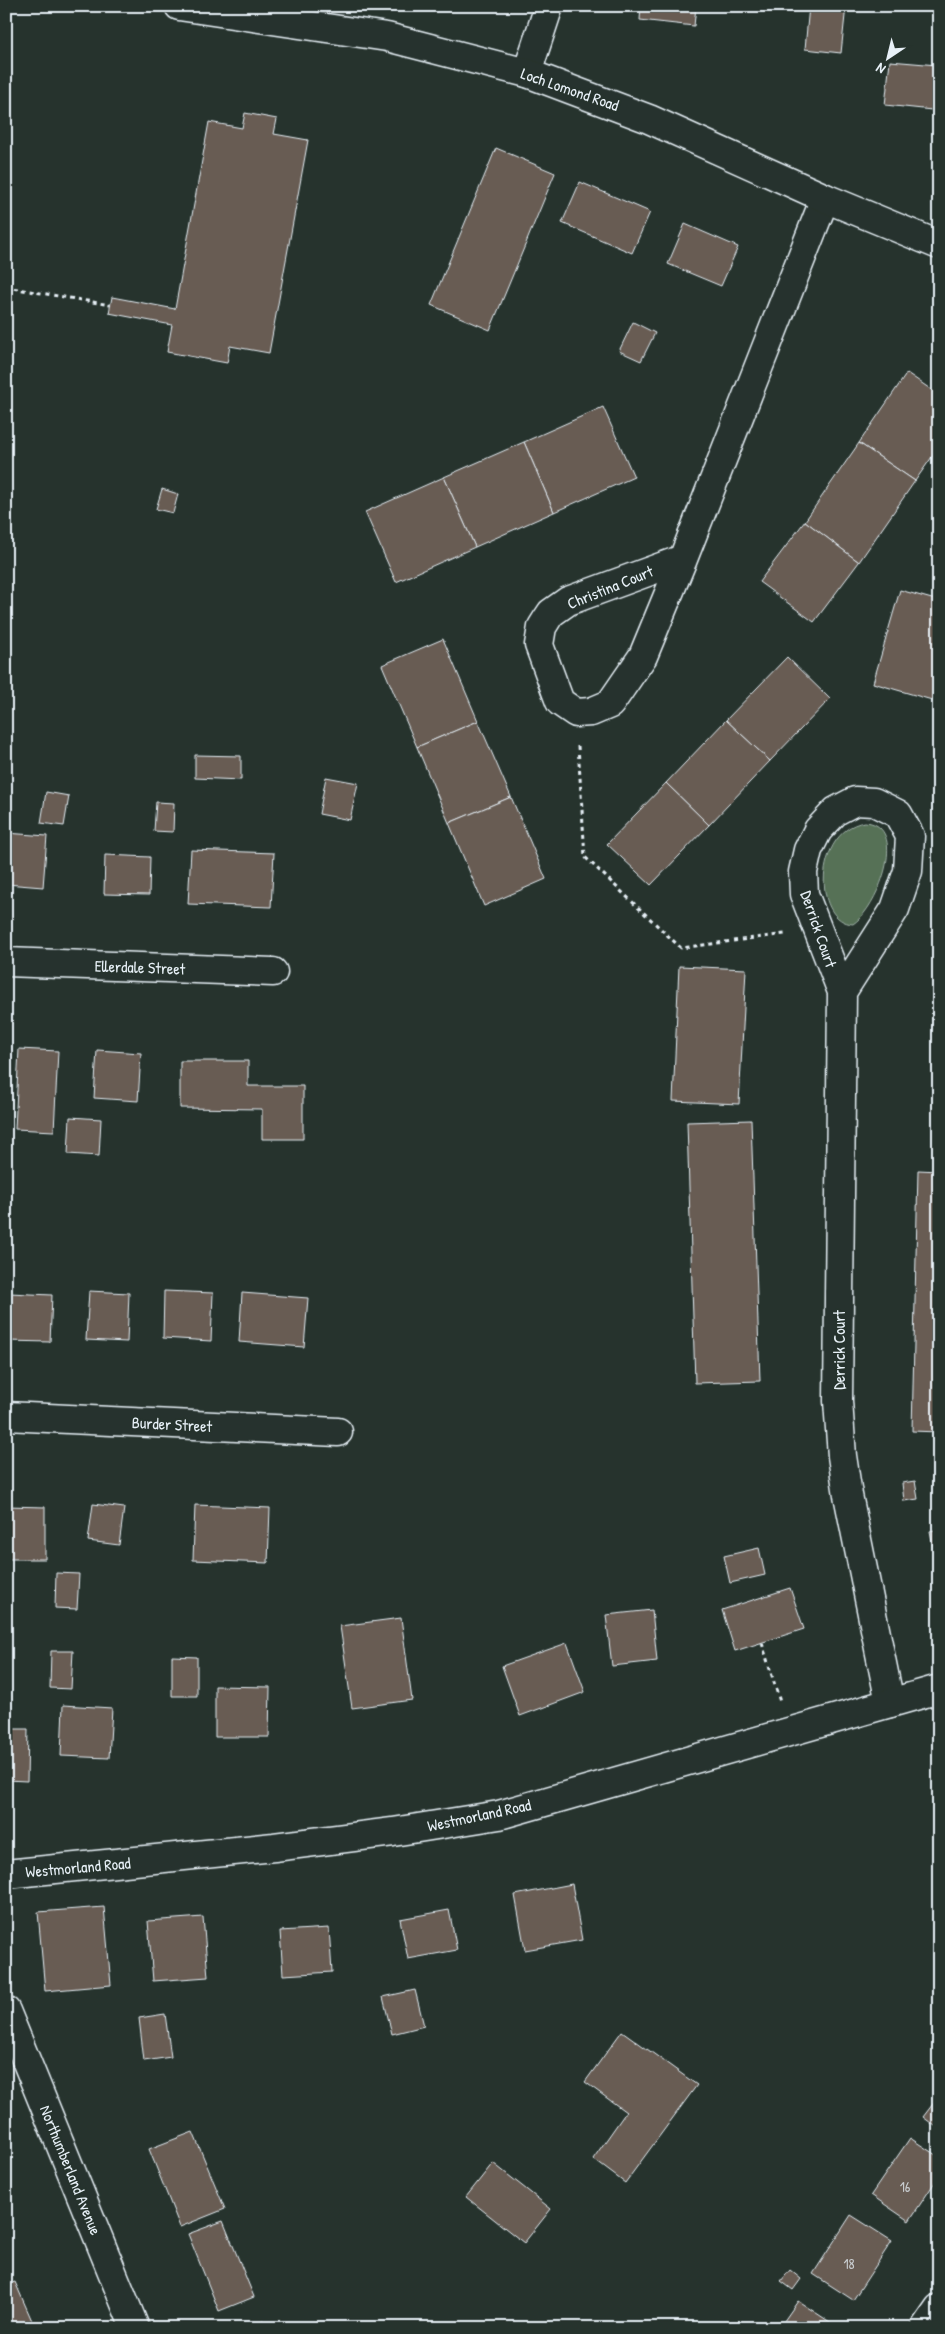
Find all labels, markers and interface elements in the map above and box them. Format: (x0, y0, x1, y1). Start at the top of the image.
north arrow (862, 32, 912, 82)
text: N (871, 59, 889, 79)
street label: Loch Lomond Road (518, 62, 622, 116)
street label: Christina Court (564, 560, 657, 614)
street label: Derrick Court (796, 888, 843, 971)
street label: Ellerdale Street (94, 954, 186, 980)
street label: Derrick Court (828, 1310, 850, 1390)
street label: Burder Street (131, 1411, 213, 1437)
street label: Westmorland Road (425, 1793, 533, 1837)
street label: Westmorland Road (25, 1851, 131, 1883)
street label: Northumberland Avenue (35, 2102, 107, 2239)
house number: 16 (900, 2177, 911, 2196)
house number: 18 (843, 2254, 855, 2273)

